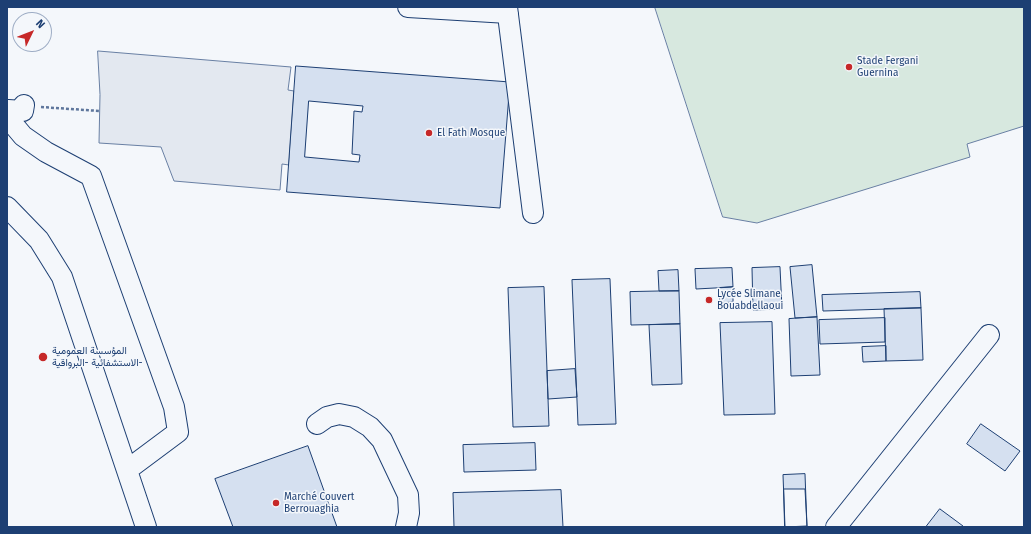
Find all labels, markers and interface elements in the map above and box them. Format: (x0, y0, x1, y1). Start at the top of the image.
north arrow (12, 12, 52, 52)
text: N (33, 17, 48, 31)
place label: Stade Fergani Guernina (857, 55, 918, 78)
marker: Stade Fergani Guernina (844, 62, 854, 72)
place label: El Fath Mosque (437, 127, 505, 139)
marker: El Fath Mosque (424, 128, 434, 138)
place label: Lycée Slimane Bouabdellaoui (717, 288, 783, 312)
marker: Lycée Slimane Bouabdellaoui (704, 295, 714, 305)
place label: المؤسسة العمومية الاستشفائية -البرواقية- (52, 345, 143, 368)
marker: المؤسسة العمومية الاستشفائية -البرواقية- (37, 351, 49, 363)
place label: Marché Couvert Berrouaghia (284, 491, 354, 514)
marker: Marché Couvert Berrouaghia (271, 498, 281, 508)

